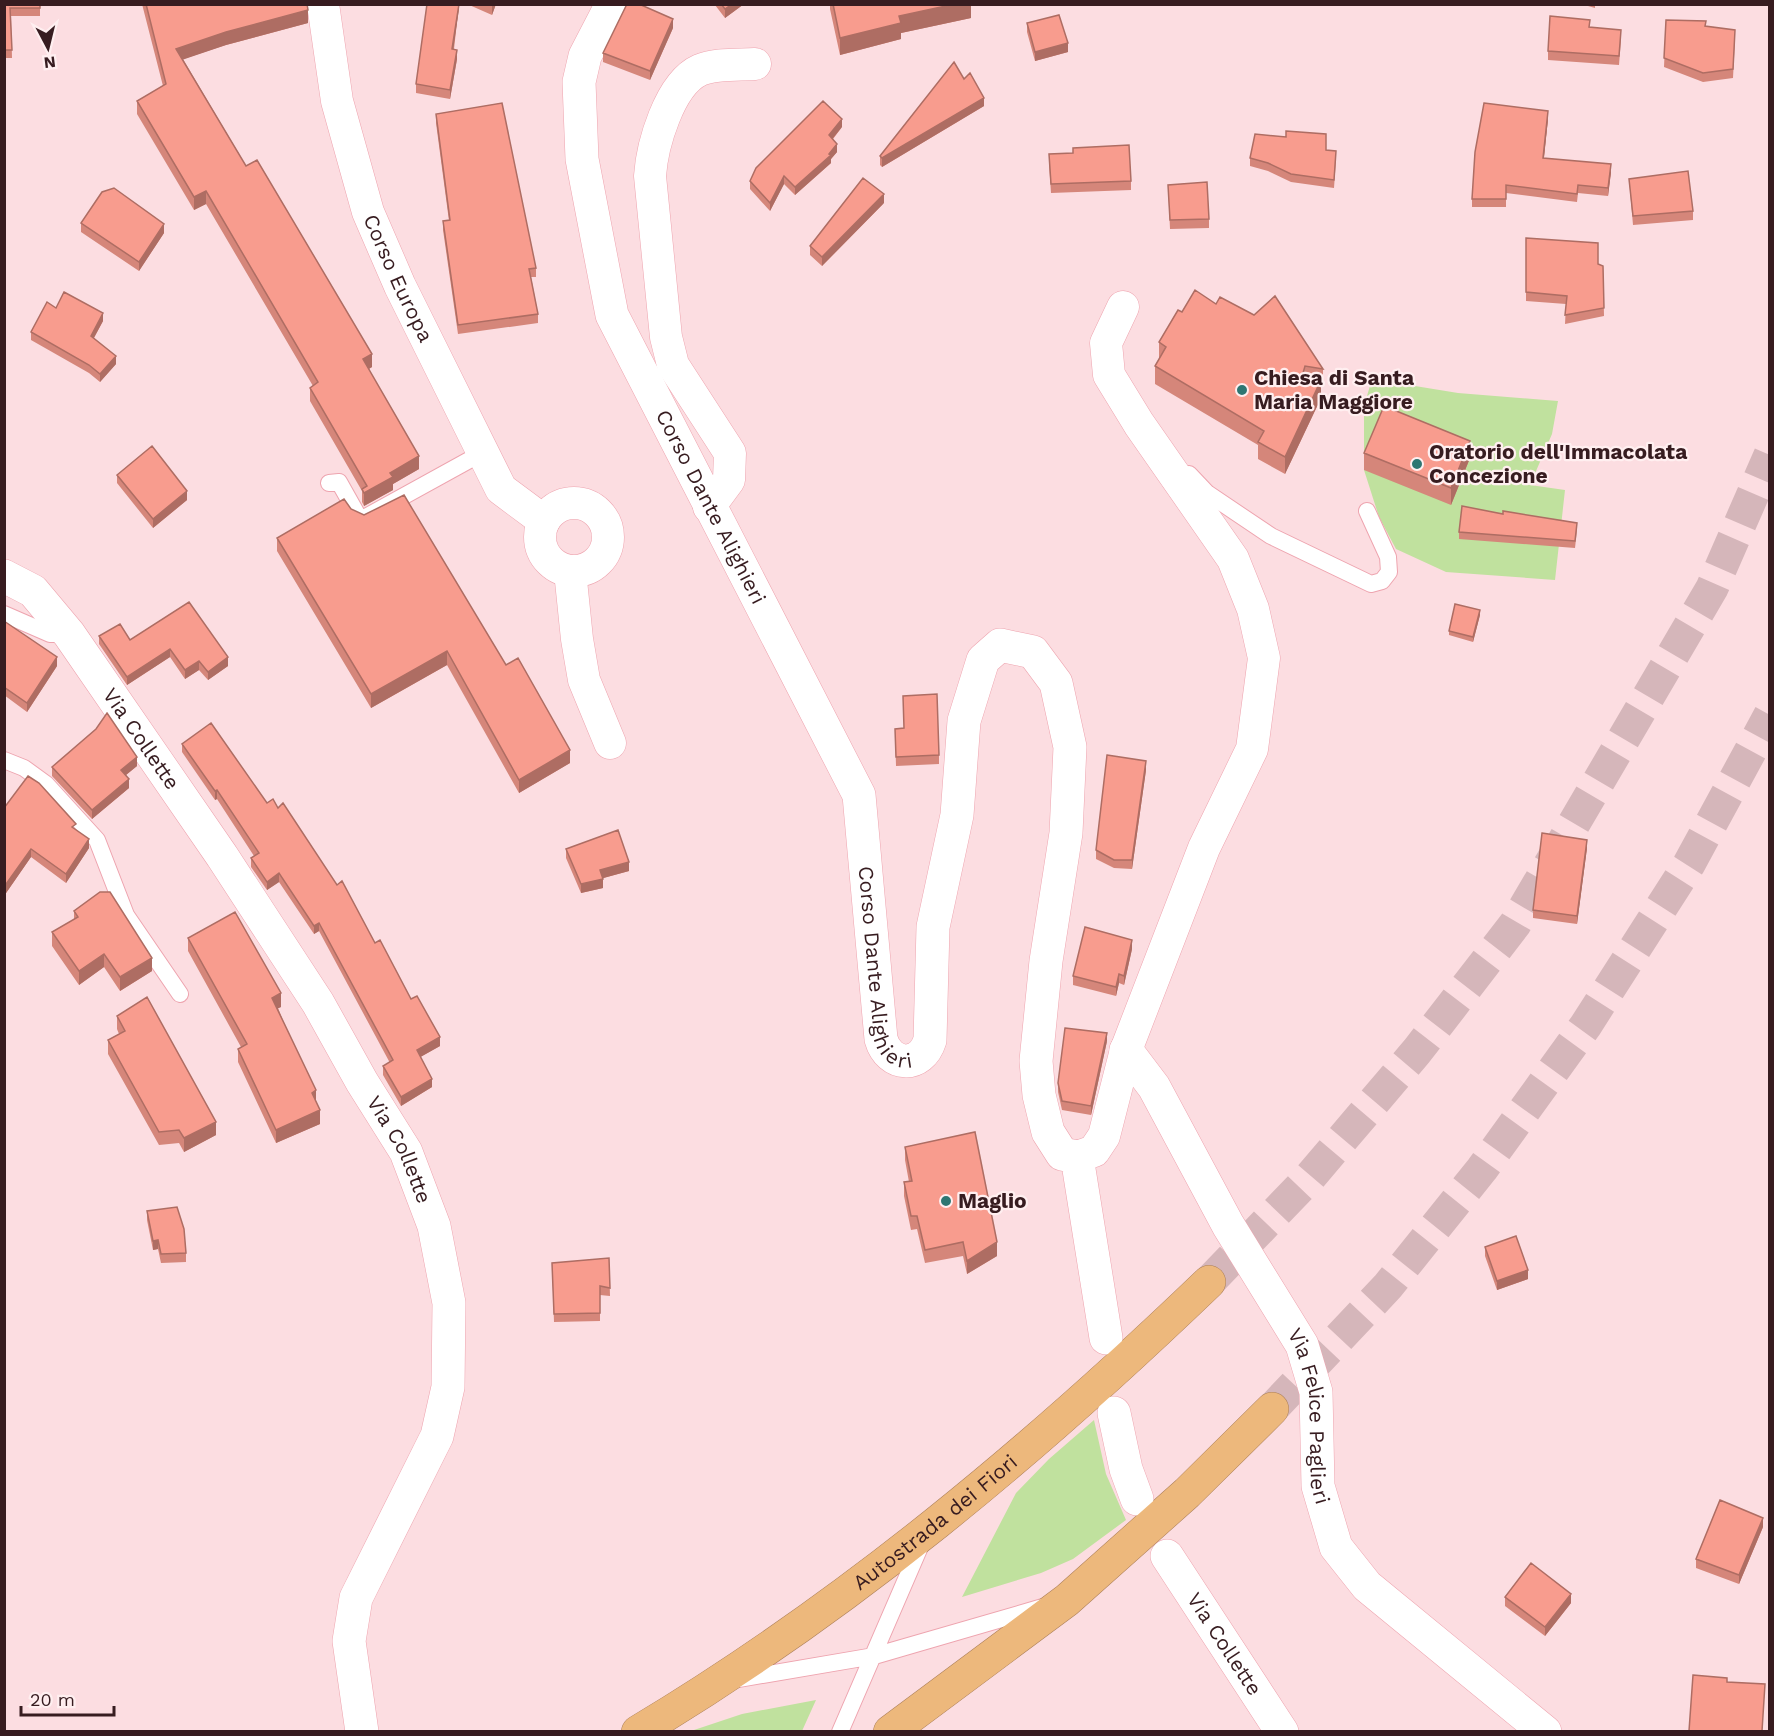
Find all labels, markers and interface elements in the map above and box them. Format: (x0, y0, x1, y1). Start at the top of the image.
north arrow (18, 18, 78, 78)
text: N (43, 52, 57, 73)
street label: Corso Europa (358, 210, 439, 346)
place label: Chiesa di Santa Maria Maggiore (1254, 365, 1415, 414)
marker: Chiesa di Santa Maria Maggiore (1235, 383, 1249, 397)
street label: Corso Dante Alighieri (651, 405, 772, 608)
place label: Oratorio dell'Immacolata Concezione (1429, 439, 1688, 488)
marker: Oratorio dell'Immacolata Concezione (1410, 457, 1424, 471)
street label: Via Collette (98, 683, 185, 794)
street label: Corso Dante Alighieri (853, 865, 914, 1073)
street label: Via Collette (362, 1091, 437, 1207)
place label: Maglio (958, 1188, 1027, 1213)
marker: Maglio (939, 1194, 953, 1208)
street label: Via Felice Paglieri (1283, 1323, 1336, 1507)
street label: Autostrada dei Fiori (848, 1449, 1022, 1595)
street label: Via Collette (1182, 1587, 1268, 1700)
scale bar (21, 1679, 114, 1717)
text: 20 m (30, 1689, 75, 1710)

